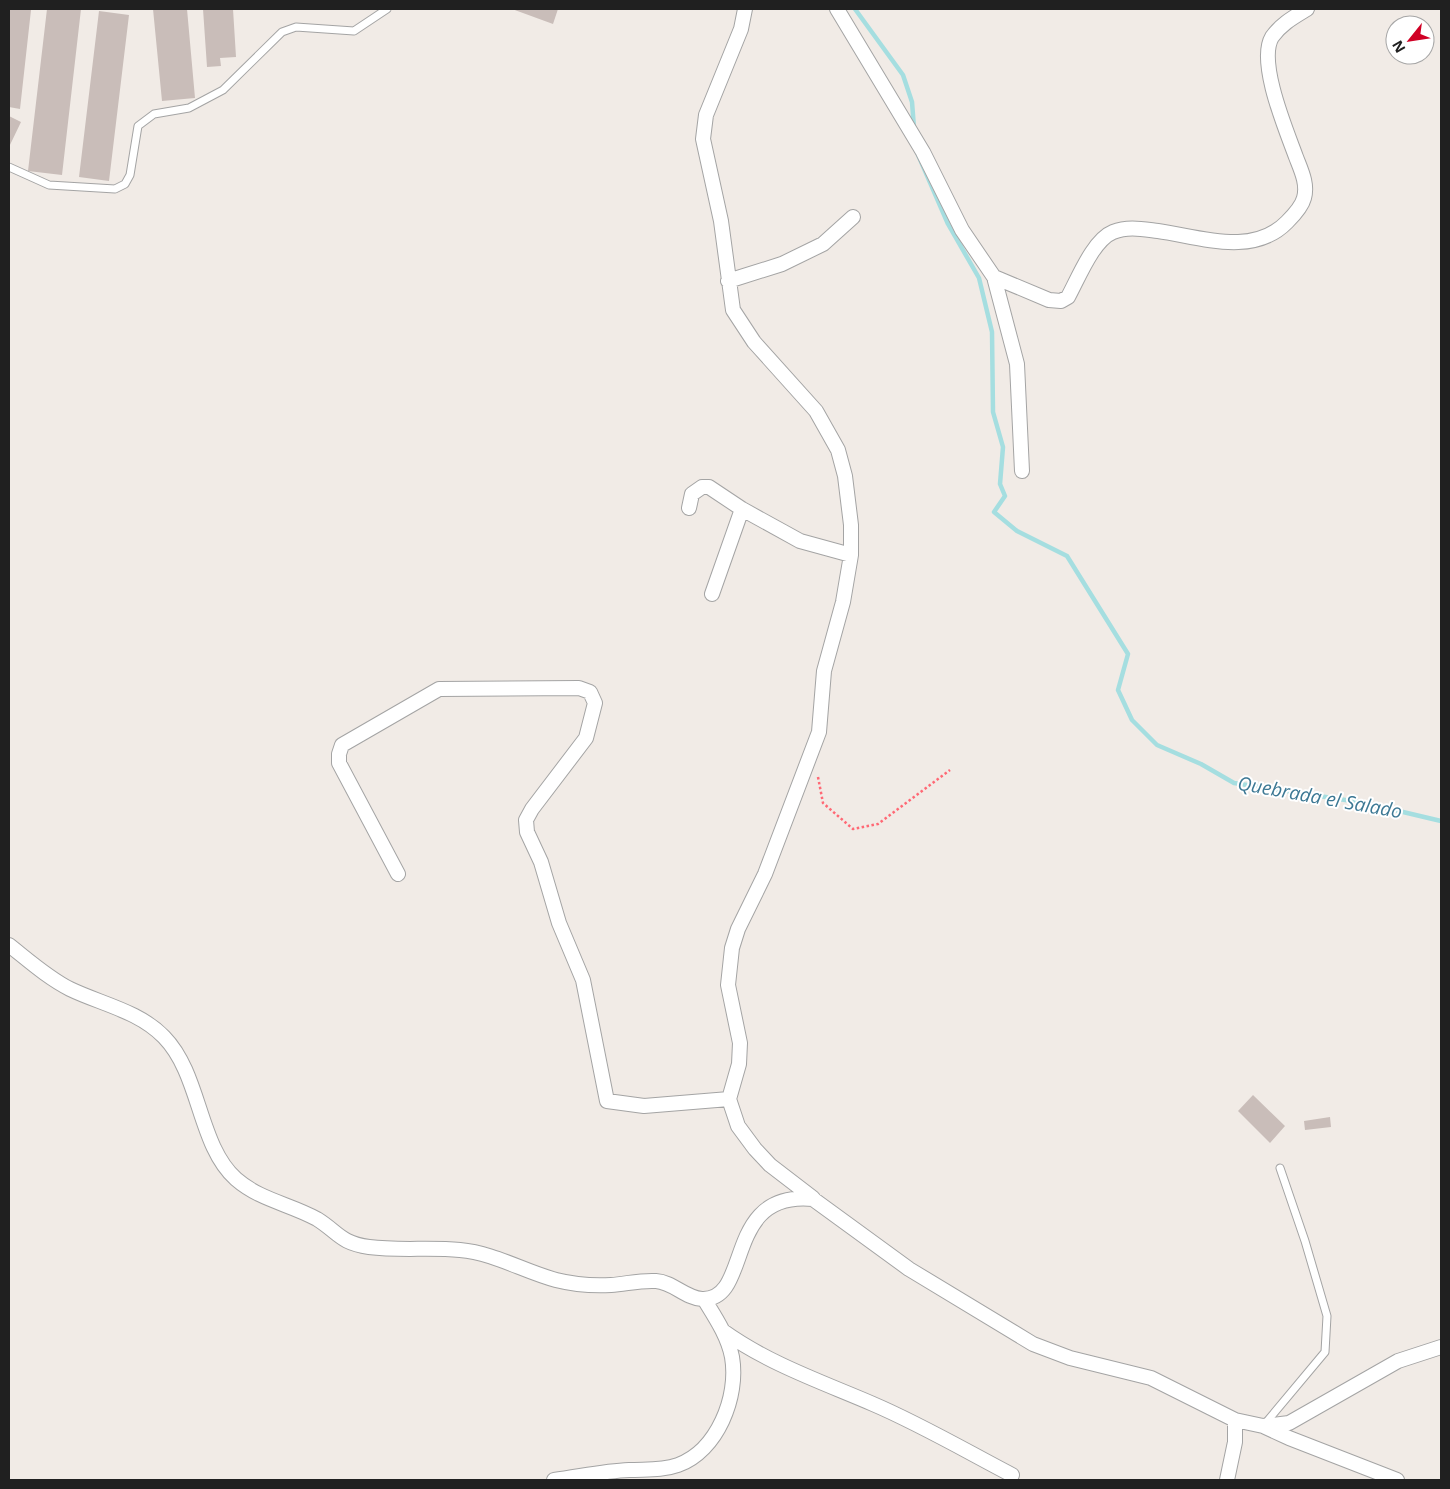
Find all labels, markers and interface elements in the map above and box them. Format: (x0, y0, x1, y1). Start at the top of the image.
north arrow (1385, 15, 1435, 65)
text: N (1387, 37, 1409, 56)
water label: Quebrada el Salado (1236, 770, 1404, 824)

